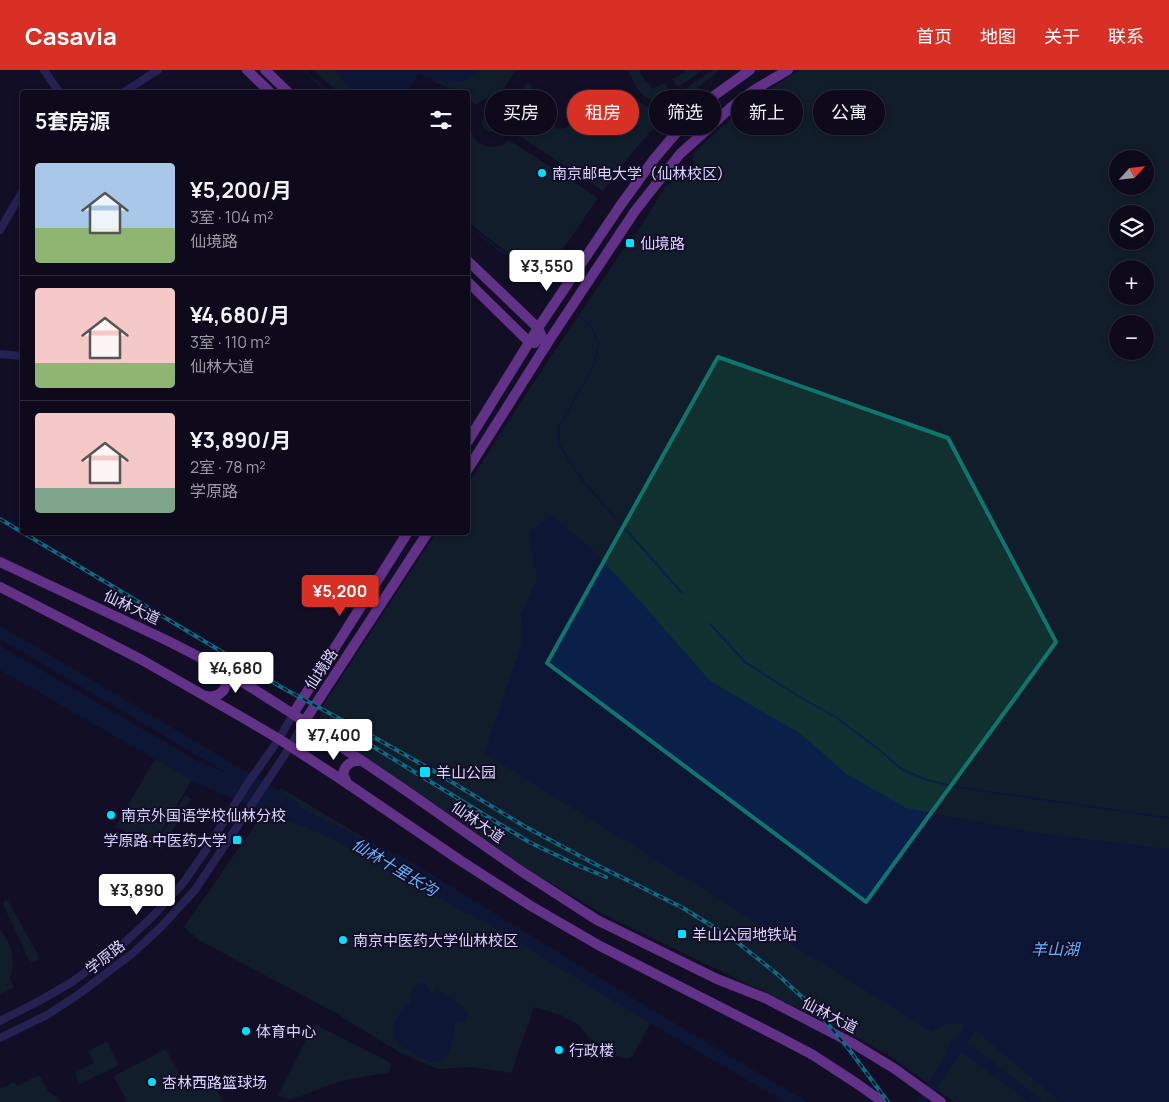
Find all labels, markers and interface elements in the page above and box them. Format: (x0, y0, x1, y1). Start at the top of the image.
text: Casavia (25, 19, 117, 52)
text: 首页 (916, 24, 952, 48)
text: 地图 (980, 24, 1016, 48)
text: 关于 (1044, 24, 1080, 48)
text: 联系 (1108, 24, 1144, 48)
chip: 买房 (485, 90, 557, 135)
chip: 租房 (567, 90, 639, 135)
chip: 筛选 (649, 90, 721, 135)
chip: 新上 (731, 90, 803, 135)
chip: 公寓 (813, 90, 885, 135)
icon: filters (427, 106, 455, 134)
text: 5套房源 (35, 107, 110, 135)
north arrow (1109, 150, 1154, 195)
map controls (1109, 150, 1154, 360)
place label: 南京邮电大学（仙林校区） (552, 163, 732, 184)
marker: 南京邮电大学（仙林校区） (536, 167, 548, 179)
text: ¥5,200/月 (190, 176, 292, 204)
icon: home (75, 183, 135, 243)
button: layers (1109, 205, 1154, 250)
text: 3室 · 104 m² (190, 206, 273, 228)
text: 仙境路 (190, 230, 238, 252)
place label: 仙境路 (640, 233, 685, 254)
marker: 仙境路 (624, 237, 636, 249)
pin: ¥3,550 (506, 250, 588, 292)
text: ¥3,550 (520, 255, 574, 277)
button: + (1109, 260, 1154, 305)
text: ¥4,680/月 (190, 301, 290, 329)
icon: home (75, 308, 135, 368)
button: − (1109, 315, 1154, 360)
text: 3室 · 110 m² (190, 331, 270, 353)
text: 仙林大道 (190, 355, 254, 377)
text: ¥3,890/月 (190, 426, 291, 454)
icon: home (75, 433, 135, 493)
text: 2室 · 78 m² (190, 456, 266, 478)
text: 学原路 (190, 480, 238, 502)
pin: ¥5,200 (299, 574, 381, 617)
text: ¥5,200 (313, 580, 367, 602)
street label: 仙林大道 (100, 585, 164, 629)
street label: 仙境路 (300, 644, 342, 694)
pin: ¥4,680 (195, 652, 277, 694)
text: ¥4,680 (209, 657, 263, 679)
pin: ¥7,400 (293, 718, 375, 761)
text: ¥7,400 (307, 724, 361, 746)
place label: 羊山公园 (436, 762, 496, 783)
marker: 羊山公园 (418, 765, 432, 779)
street label: 仙林大道 (447, 796, 509, 848)
place label: 南京外国语学校仙林分校 (121, 805, 286, 826)
marker: 南京外国语学校仙林分校 (105, 809, 117, 821)
place label: 学原路·中医药大学 (104, 830, 227, 851)
water label: 仙林十里长沟 (348, 833, 444, 902)
marker: 学原路·中医药大学 (231, 834, 243, 846)
pin: ¥3,890 (96, 874, 178, 916)
text: ¥3,890 (110, 879, 164, 901)
place label: 羊山公园地铁站 (692, 924, 797, 945)
marker: 羊山公园地铁站 (676, 928, 688, 940)
place label: 南京中医药大学仙林校区 (353, 930, 518, 951)
marker: 南京中医药大学仙林校区 (337, 934, 349, 946)
street label: 学原路 (81, 935, 129, 979)
water label: 羊山湖 (1031, 938, 1082, 960)
street label: 仙林大道 (798, 992, 862, 1038)
place label: 体育中心 (256, 1021, 316, 1042)
marker: 体育中心 (240, 1025, 252, 1037)
place label: 行政楼 (569, 1040, 614, 1061)
marker: 行政楼 (553, 1044, 565, 1056)
place label: 杏林西路篮球场 (162, 1072, 267, 1093)
marker: 杏林西路篮球场 (146, 1076, 158, 1088)

